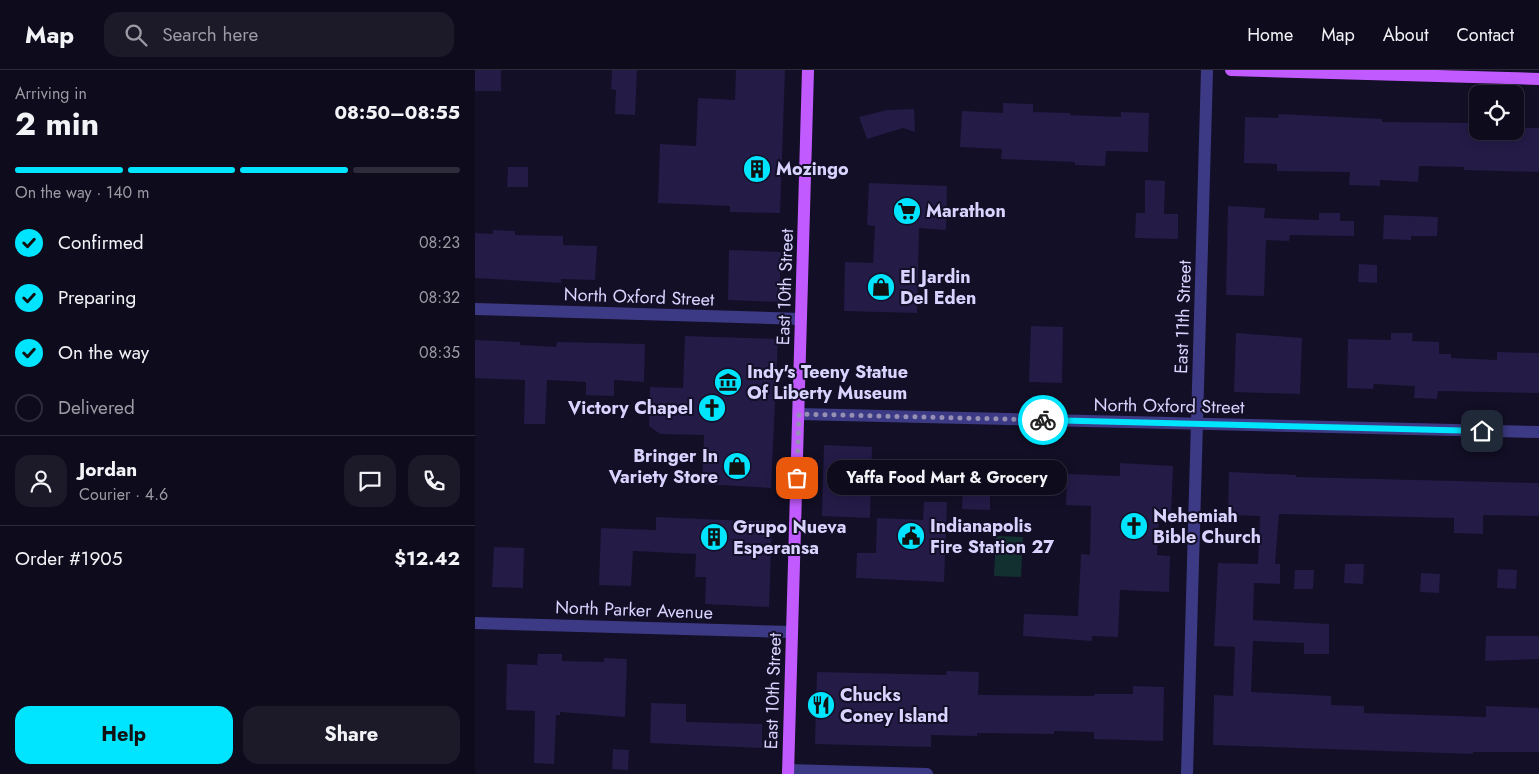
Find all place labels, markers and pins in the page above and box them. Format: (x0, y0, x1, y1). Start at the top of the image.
building icon: Mozingo (742, 154, 772, 184)
place label: Mozingo (776, 156, 849, 182)
supermarket icon: Marathon (892, 196, 922, 226)
place label: Marathon (926, 198, 1006, 224)
place label: El Jardin Del Eden (900, 264, 976, 311)
shop icon: El Jardin Del Eden (866, 272, 896, 302)
place label: Indy's Teeny Statue Of Liberty Museum (747, 359, 908, 406)
museum icon: Indy's Teeny Statue Of Liberty Museum (713, 367, 743, 397)
church icon: Victory Chapel (697, 393, 727, 423)
place label: Victory Chapel (567, 395, 693, 421)
pin (1461, 410, 1503, 452)
place label: Bringer In Variety Store (608, 443, 718, 490)
shop icon: Bringer In Variety Store (722, 451, 752, 481)
pin (776, 457, 818, 499)
callout: Yaffa Food Mart & Grocery (827, 460, 1067, 496)
place label: Nehemiah Bible Church (1153, 503, 1261, 550)
church icon: Nehemiah Bible Church (1119, 511, 1149, 541)
place label: Indianapolis Fire Station 27 (930, 513, 1054, 560)
place label: Grupo Nueva Esperansa (733, 514, 846, 561)
public building icon: Indianapolis Fire Station 27 (896, 521, 926, 551)
building icon: Grupo Nueva Esperansa (699, 522, 729, 552)
place label: Chucks Coney Island (840, 682, 948, 729)
restaurant icon: Chucks Coney Island (806, 690, 836, 720)

